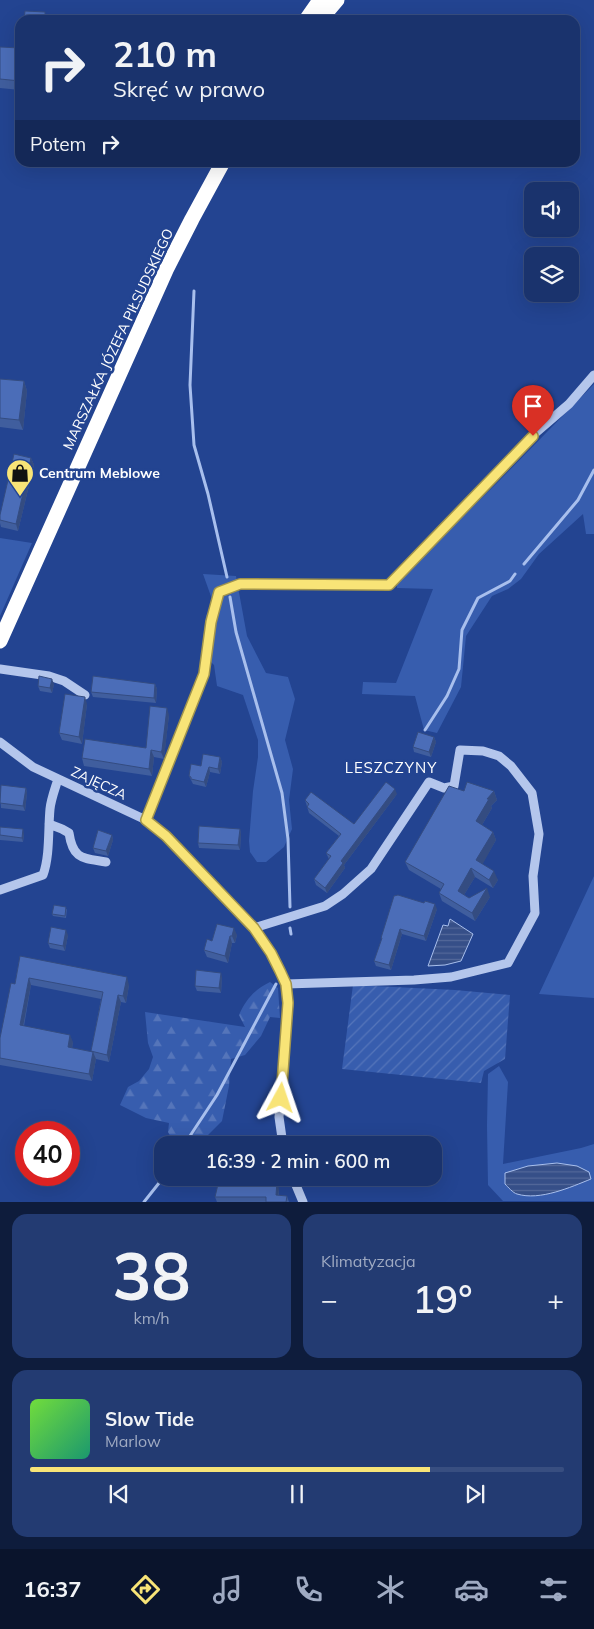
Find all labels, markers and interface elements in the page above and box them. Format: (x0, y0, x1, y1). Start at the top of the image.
text: 210 m (113, 32, 217, 76)
icon: right (30, 35, 95, 100)
text: Skręć w prawo (113, 75, 265, 103)
icon: right (96, 130, 124, 158)
text: Potem (30, 132, 86, 156)
map controls (524, 182, 579, 302)
button: sound (524, 182, 579, 237)
street label: MARSZAŁKA JÓZEFA PIŁSUDSKIEGO (59, 226, 177, 452)
button: layers (524, 247, 579, 302)
pin (512, 385, 554, 436)
icon: arrive (519, 392, 547, 420)
shop icon: Centrum Meblowe (5, 458, 35, 497)
place label: Centrum Meblowe (39, 464, 160, 482)
district label: LESZCZYNY (345, 758, 437, 777)
street label: ZAJĘCZA (68, 762, 130, 804)
position arrow (254, 1071, 306, 1123)
speed limit sign: 40 (15, 1121, 80, 1186)
text: 16:39 · 2 min · 600 m (205, 1149, 391, 1173)
text: 38 (112, 1235, 191, 1316)
text: Klimatyzacja (321, 1251, 416, 1271)
text: 19° (413, 1275, 472, 1323)
text: − (321, 1282, 338, 1317)
text: + (547, 1282, 564, 1317)
text: km/h (133, 1308, 170, 1328)
text: Slow Tide (105, 1407, 194, 1431)
text: Marlow (105, 1431, 161, 1451)
icon: previous (105, 1480, 133, 1508)
icon: pause (283, 1480, 311, 1508)
icon: next (461, 1480, 489, 1508)
icon: directions (128, 1572, 163, 1607)
icon: music (210, 1572, 245, 1607)
icon: phone (291, 1572, 326, 1607)
icon: climate (373, 1572, 408, 1607)
icon: car (454, 1572, 489, 1607)
icon: filters (536, 1572, 571, 1607)
text: 16:37 (23, 1575, 82, 1603)

